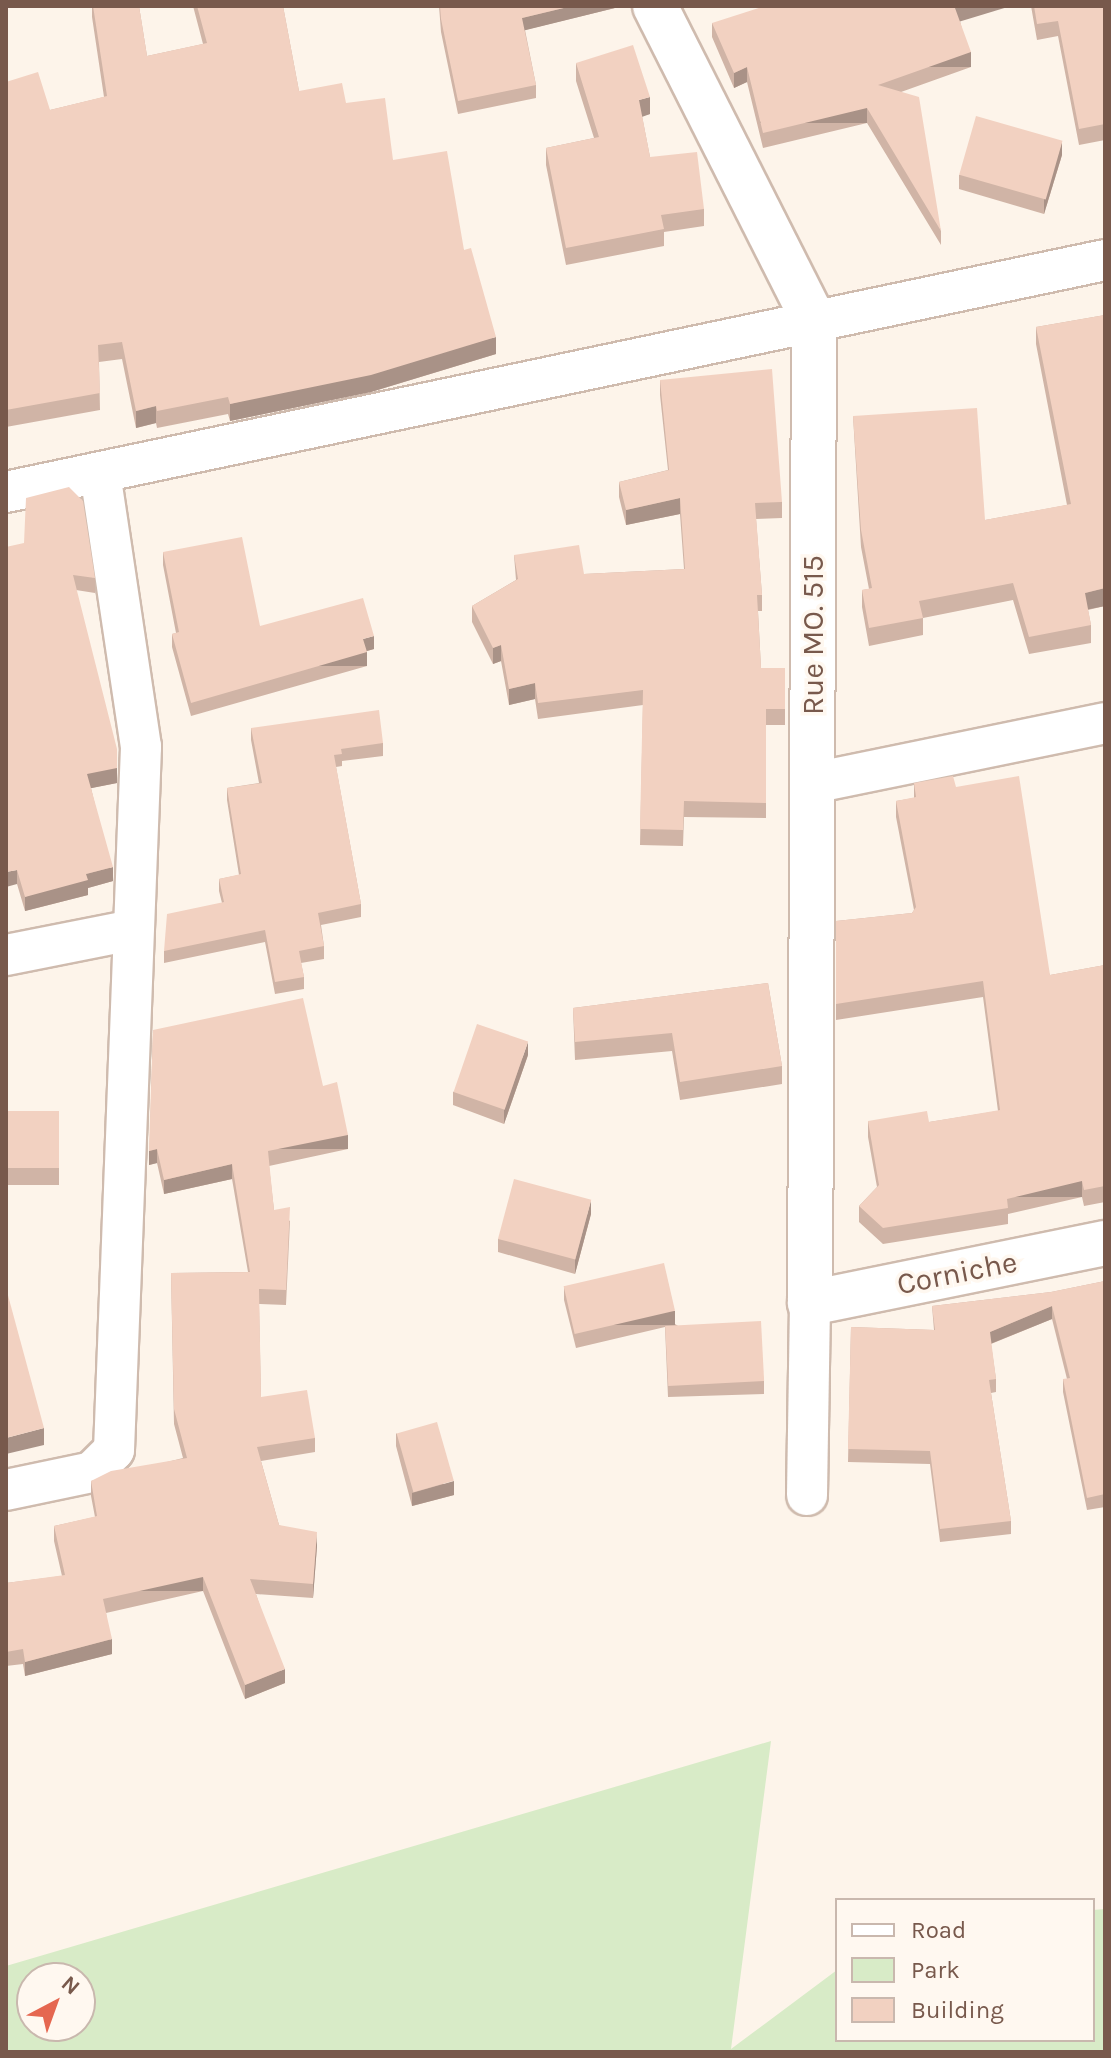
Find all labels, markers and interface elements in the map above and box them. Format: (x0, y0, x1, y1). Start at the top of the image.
street label: Rue MO. 515 (795, 555, 831, 715)
street label: Corniche (894, 1244, 1020, 1302)
legend (835, 1898, 1095, 2042)
text: Road (911, 1916, 966, 1944)
text: Park (911, 1956, 960, 1984)
north arrow (16, 1962, 96, 2042)
text: N (56, 1970, 85, 2000)
text: Building (911, 1996, 1004, 2024)

